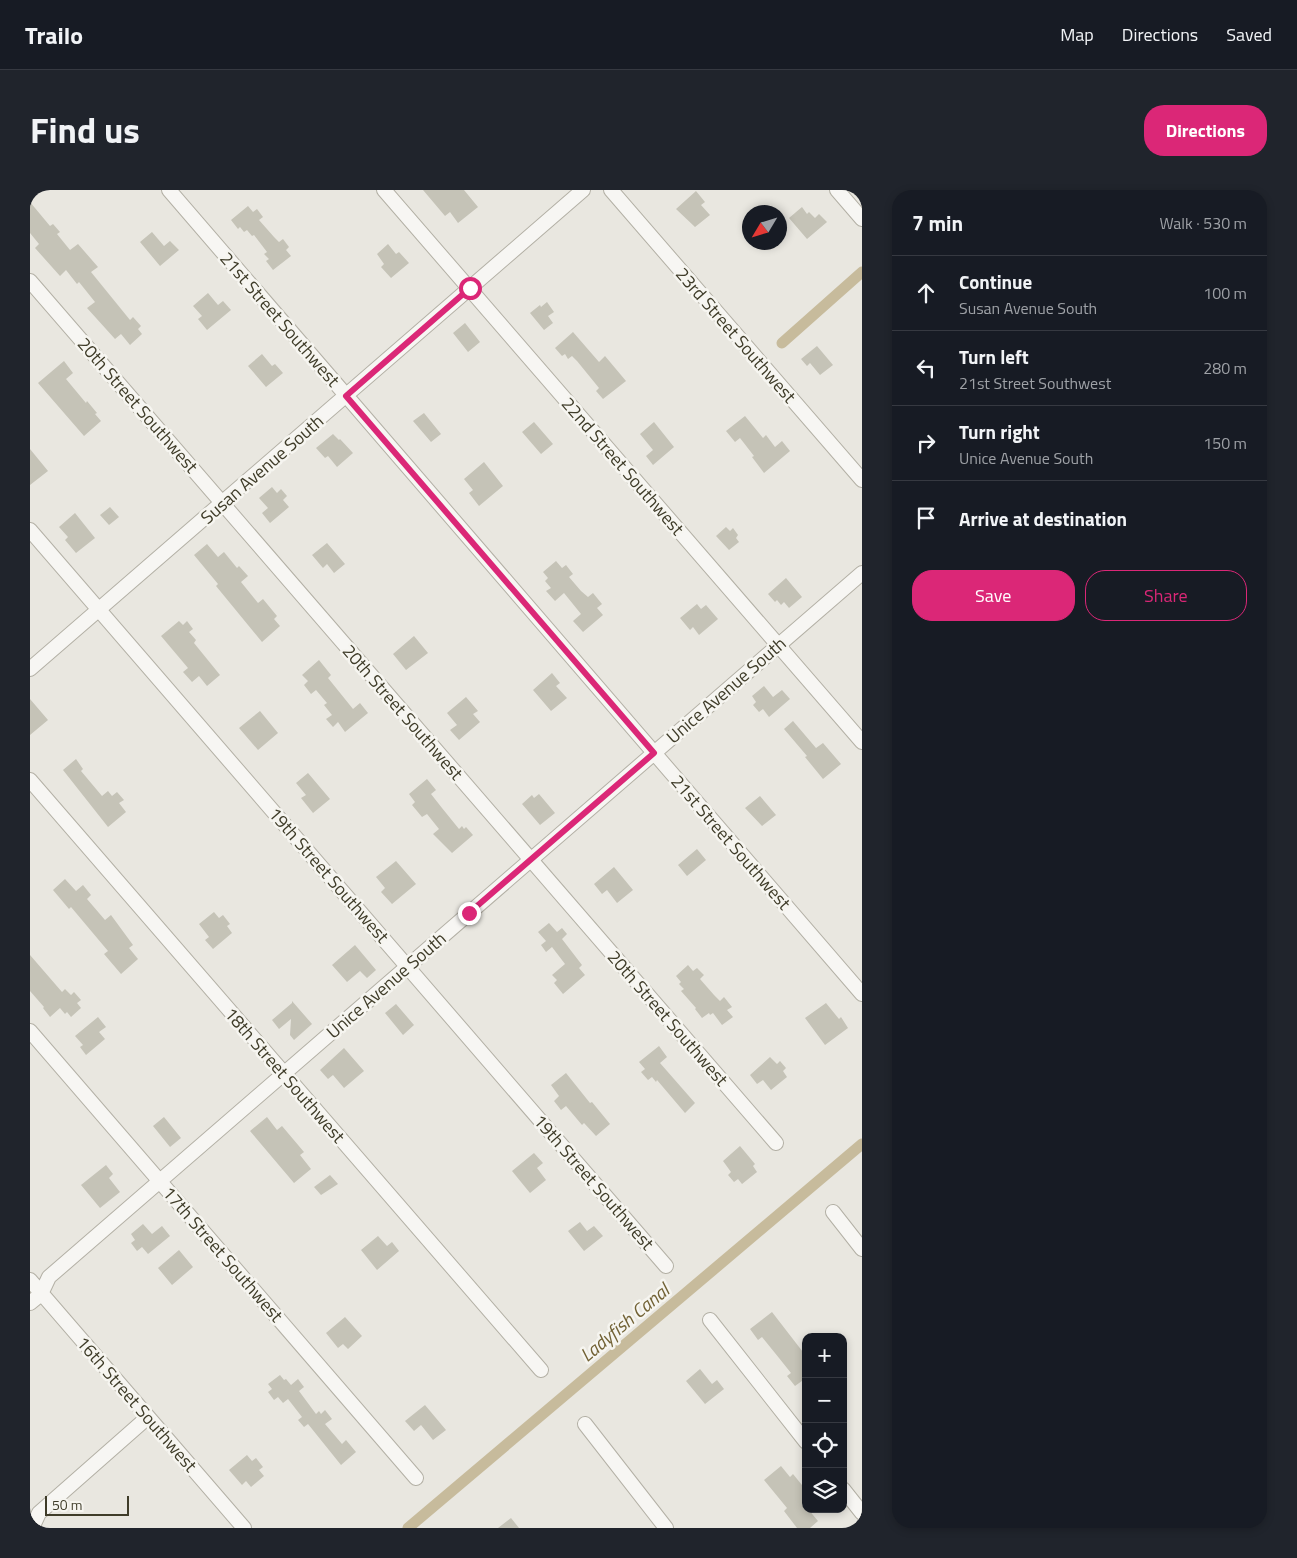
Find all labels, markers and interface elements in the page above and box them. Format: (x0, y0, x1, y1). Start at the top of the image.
text: Trailo (25, 17, 83, 53)
text: Map (1060, 21, 1094, 48)
text: Directions (1122, 21, 1198, 48)
text: Saved (1226, 21, 1272, 48)
text: Find us (30, 103, 140, 157)
button: Directions (1144, 105, 1267, 156)
north arrow (742, 205, 787, 250)
text: 7 min (912, 207, 963, 239)
text: Walk · 530 m (1159, 211, 1247, 235)
street label: 21st Street Southwest (214, 246, 347, 393)
street label: 23rd Street Southwest (669, 261, 803, 409)
text: Continue (959, 267, 1032, 296)
route start (459, 277, 482, 300)
icon: ahead (912, 279, 940, 307)
text: 100 m (1203, 281, 1247, 305)
text: Susan Avenue South (959, 296, 1097, 320)
street label: 20th Street Southwest (71, 331, 205, 479)
text: Turn left (959, 342, 1029, 371)
icon: left (912, 354, 940, 382)
text: 280 m (1203, 356, 1247, 380)
text: 21st Street Southwest (959, 371, 1111, 395)
street label: 22nd Street Southwest (555, 391, 691, 542)
street label: Susan Avenue South (194, 408, 330, 530)
text: Turn right (959, 417, 1040, 446)
icon: right (912, 429, 940, 457)
text: 150 m (1203, 431, 1247, 455)
text: Unice Avenue South (959, 446, 1093, 470)
icon: arrive (912, 504, 940, 532)
text: Arrive at destination (959, 504, 1127, 533)
button: Save (912, 570, 1075, 621)
button: Share (1085, 570, 1247, 621)
street label: Unice Avenue South (660, 630, 792, 750)
street label: 20th Street Southwest (336, 638, 470, 786)
street label: 21st Street Southwest (665, 769, 798, 916)
street label: 19th Street Southwest (262, 801, 396, 949)
route end (458, 902, 481, 925)
street label: Unice Avenue South (320, 925, 452, 1045)
street label: 20th Street Southwest (601, 944, 735, 1092)
street label: 18th Street Southwest (218, 1001, 352, 1149)
street label: 19th Street Southwest (527, 1108, 661, 1256)
street label: 17th Street Southwest (156, 1180, 290, 1328)
water label: Ladyfish Canal (573, 1275, 677, 1368)
street label: 16th Street Southwest (70, 1330, 204, 1478)
map controls (802, 1333, 847, 1513)
button: + (802, 1333, 847, 1378)
button: − (802, 1378, 847, 1423)
button: locate (802, 1423, 847, 1468)
button: layers (802, 1468, 847, 1513)
scale bar (45, 1493, 129, 1516)
text: 50 m (52, 1494, 82, 1515)

